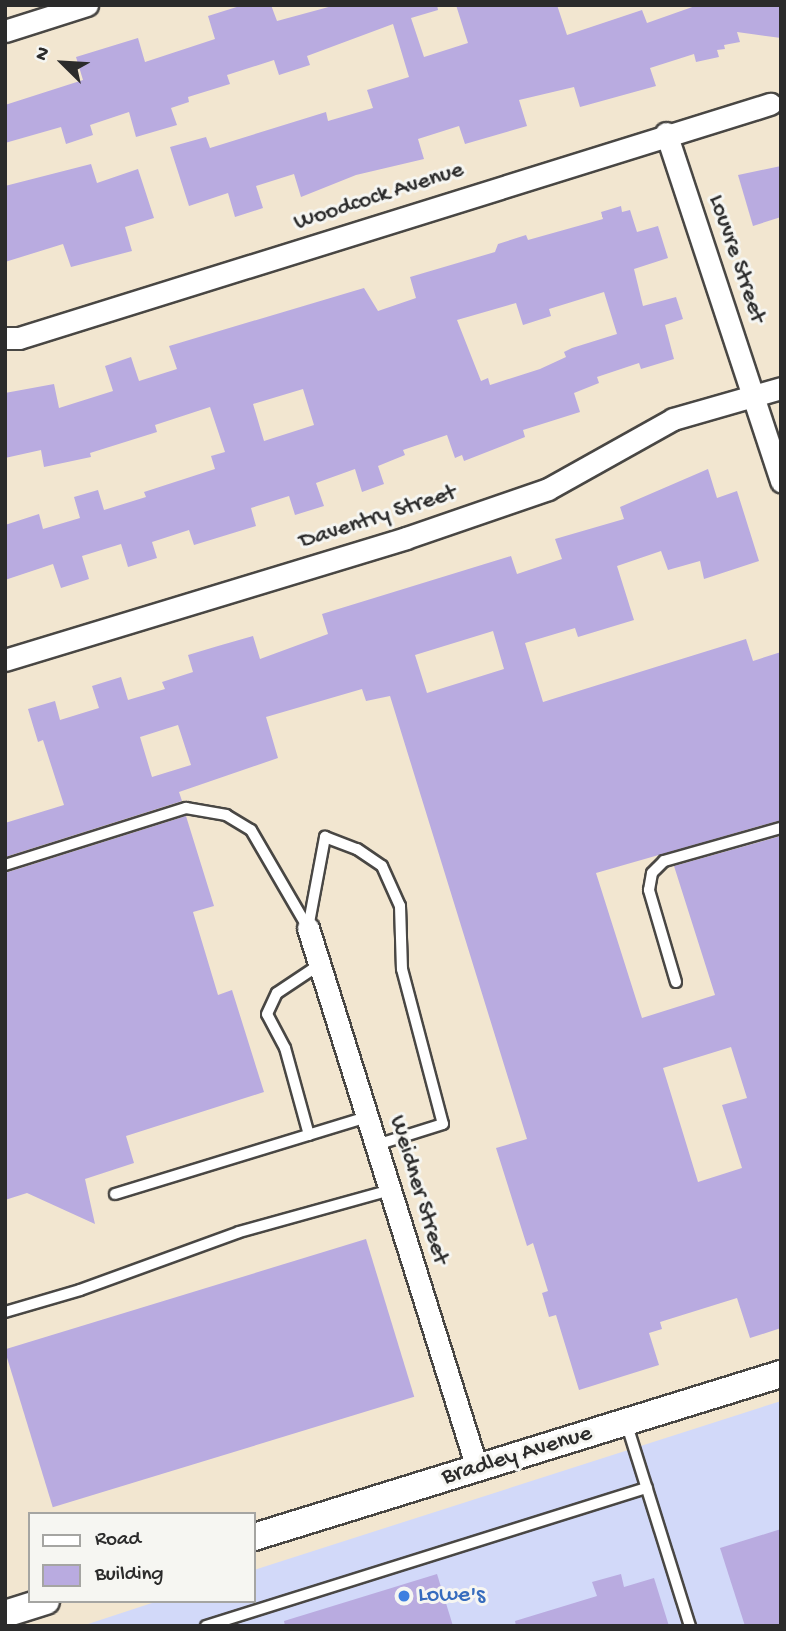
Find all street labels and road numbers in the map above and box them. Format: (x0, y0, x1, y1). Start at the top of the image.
street label: Woodcock Avenue (291, 156, 467, 238)
street label: Louvre Street (701, 191, 771, 327)
street label: Daventry Street (296, 479, 460, 557)
street label: Weidner Street (382, 1112, 454, 1268)
street label: Bradley Avenue (438, 1419, 596, 1493)

